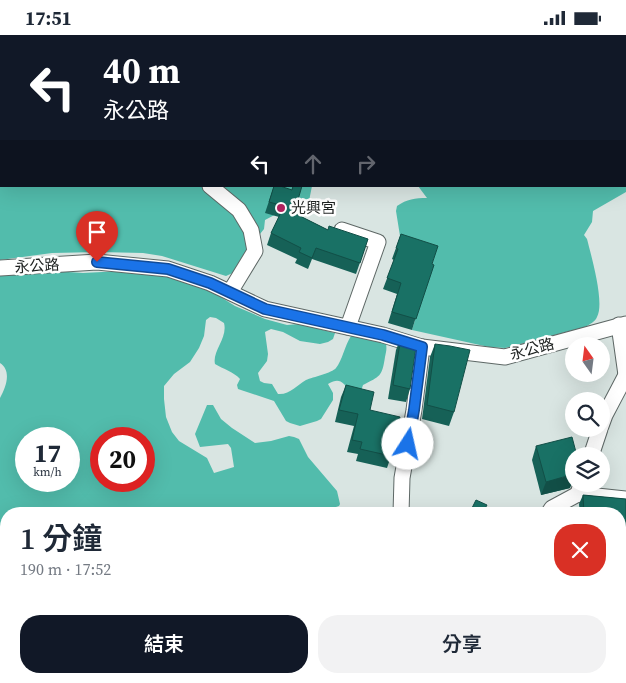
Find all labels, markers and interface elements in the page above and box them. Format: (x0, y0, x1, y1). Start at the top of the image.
text: 17:51 (25, 5, 72, 31)
text: 40 m (103, 47, 180, 95)
icon: left (20, 55, 85, 120)
text: 永公路 (103, 95, 169, 125)
icon: left (246, 150, 274, 178)
icon: ahead (299, 150, 327, 178)
icon: right (352, 150, 380, 178)
place label: 光興宮 (291, 197, 336, 218)
marker: 光興宮 (275, 202, 287, 214)
pin (76, 211, 118, 262)
icon: arrive (83, 218, 111, 246)
street label: 永公路 (14, 253, 60, 278)
street label: 永公路 (507, 333, 556, 364)
north arrow (565, 337, 610, 383)
map controls (565, 337, 610, 492)
button: search (565, 392, 610, 437)
position arrow (381, 417, 433, 469)
speed limit sign: 20 (90, 427, 155, 492)
text: 17 (34, 436, 61, 470)
button: layers (565, 447, 610, 492)
text: km/h (33, 464, 62, 480)
text: 1 分鐘 (20, 518, 102, 559)
button: close (554, 524, 606, 576)
text: 190 m · 17:52 (20, 558, 111, 580)
button: 結束 (20, 615, 308, 673)
button: 分享 (318, 615, 606, 673)

